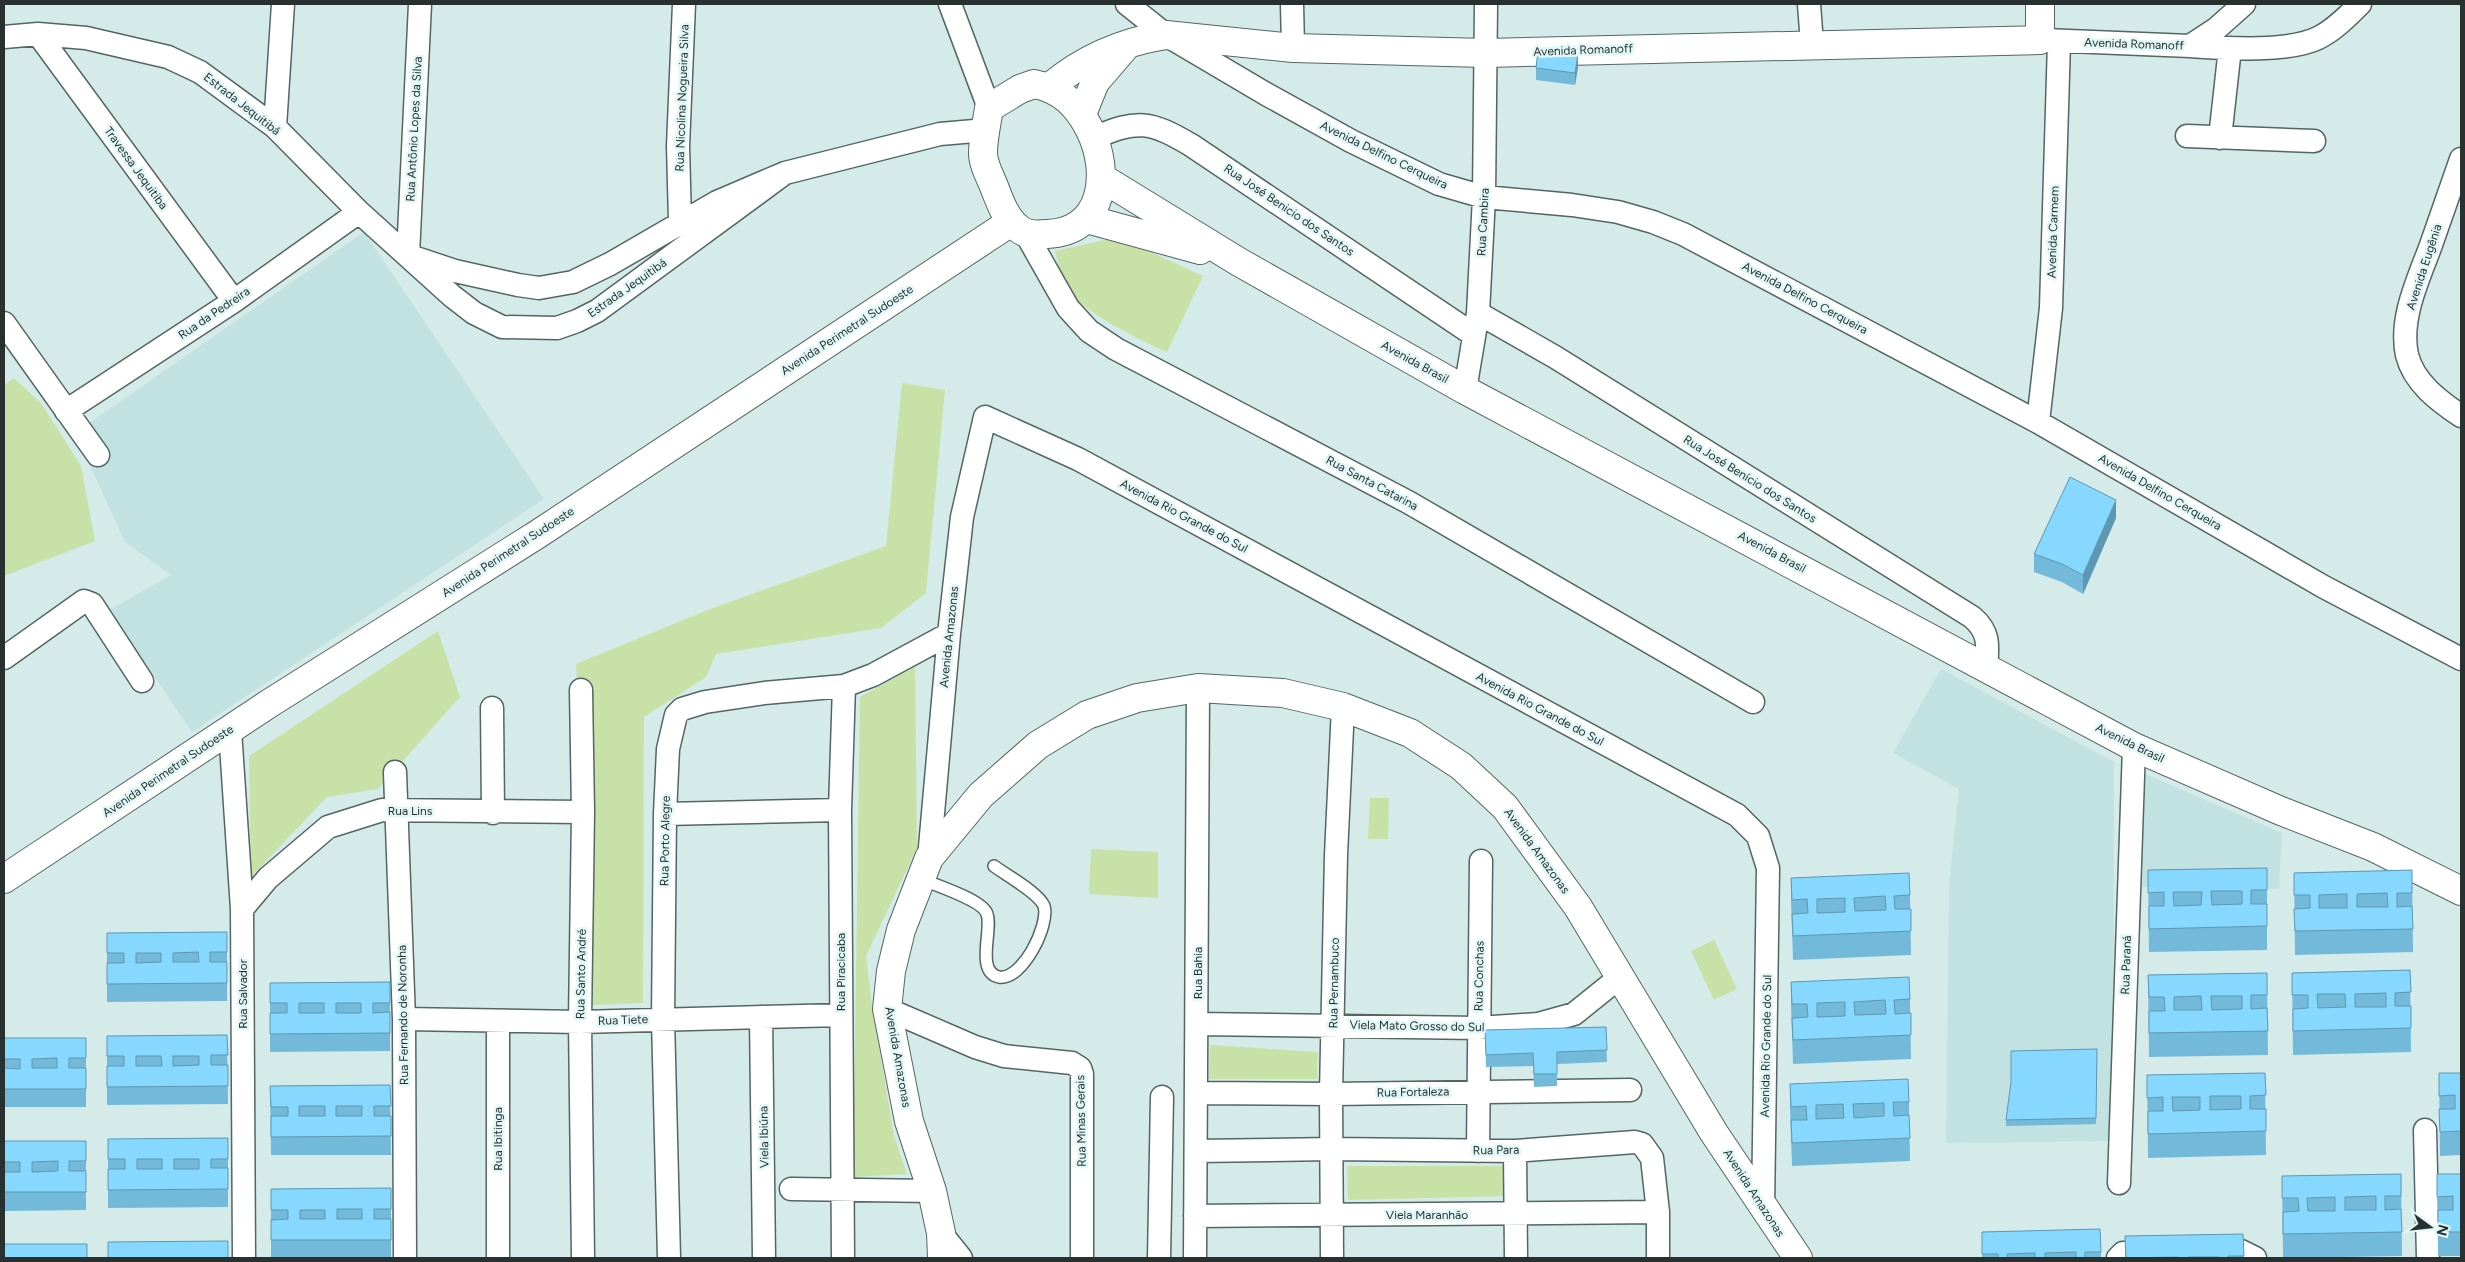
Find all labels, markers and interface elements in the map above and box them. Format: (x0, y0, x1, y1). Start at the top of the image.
street label: Rua Nicolina Nogueira Silva (672, 24, 692, 172)
street label: Avenida Romanoff (2084, 35, 2185, 53)
street label: Avenida Romanoff (1533, 41, 1634, 59)
street label: Rua Antônio Lopes da Silva (403, 56, 425, 202)
street label: Estrada Jequitibá (201, 70, 283, 138)
street label: Avenida Delfino Cerqueira (1318, 118, 1450, 192)
street label: Travessa Jequitiba (101, 124, 171, 212)
street label: Rua José Benicio dos Santos (1221, 161, 1357, 259)
street label: Avenida Carmem (2044, 186, 2062, 278)
street label: Rua Cambira (1474, 188, 1492, 256)
street label: Avenida Eugênia (2404, 222, 2444, 312)
street label: Estrada Jequitibá (585, 256, 669, 320)
street label: Avenida Delfino Cerqueira (1740, 259, 1870, 337)
street label: Avenida Perimetral Sudoeste (778, 282, 916, 378)
street label: Rua da Pedreira (176, 284, 252, 342)
street label: Avenida Brasil (1379, 338, 1451, 386)
street label: Rua José Benício dos Santos (1681, 432, 1819, 526)
street label: Avenida Delfino Cerqueira (2096, 451, 2224, 533)
street label: Rua Santa Catarina (1324, 453, 1420, 513)
street label: Avenida Rio Grande do Sul (1118, 476, 1250, 556)
street label: Avenida Perimetral Sudoeste (439, 504, 577, 600)
street label: Avenida Brasil (1736, 528, 1808, 576)
street label: Avenida Amazonas (937, 585, 961, 688)
street label: Avenida Rio Grande do Sul (1474, 669, 1606, 749)
street label: Avenida Brasil (2093, 720, 2167, 766)
street label: Avenida Perimetral Sudoeste (100, 722, 236, 820)
street label: Rua Porto Alegre (657, 795, 673, 886)
street label: Rua Lins (388, 804, 433, 818)
street label: Avenida Amazonas (1501, 806, 1573, 897)
street label: Rua Santo André (573, 928, 589, 1019)
street label: Rua Piracicaba (834, 933, 848, 1011)
street label: Rua Paraná (2118, 935, 2134, 995)
street label: Rua Pernambuco (1326, 937, 1342, 1029)
street label: Rua Conchas (1471, 940, 1487, 1011)
street label: Rua Fernando de Noronha (395, 945, 411, 1085)
street label: Rua Bahia (1191, 947, 1205, 999)
street label: Rua Salvador (236, 959, 250, 1029)
street label: Avenida Rio Grande do Sul (1758, 975, 1774, 1117)
street label: Avenida Amazonas (882, 1006, 914, 1109)
street label: Rua Tiete (598, 1012, 649, 1028)
street label: Viela Mato Grosso do Sul (1349, 1018, 1485, 1034)
street label: Rua Minas Gerais (1073, 1075, 1089, 1167)
street label: Rua Fortaleza (1377, 1084, 1449, 1100)
street label: Viela Ibiúna (756, 1106, 772, 1168)
street label: Rua Ibitinga (491, 1107, 505, 1171)
street label: Rua Para (1473, 1143, 1519, 1157)
street label: Avenida Amazonas (1720, 1146, 1788, 1240)
north arrow (2405, 1202, 2455, 1252)
street label: Viela Maranhão (1386, 1208, 1468, 1222)
text: N (2432, 1223, 2452, 1238)

